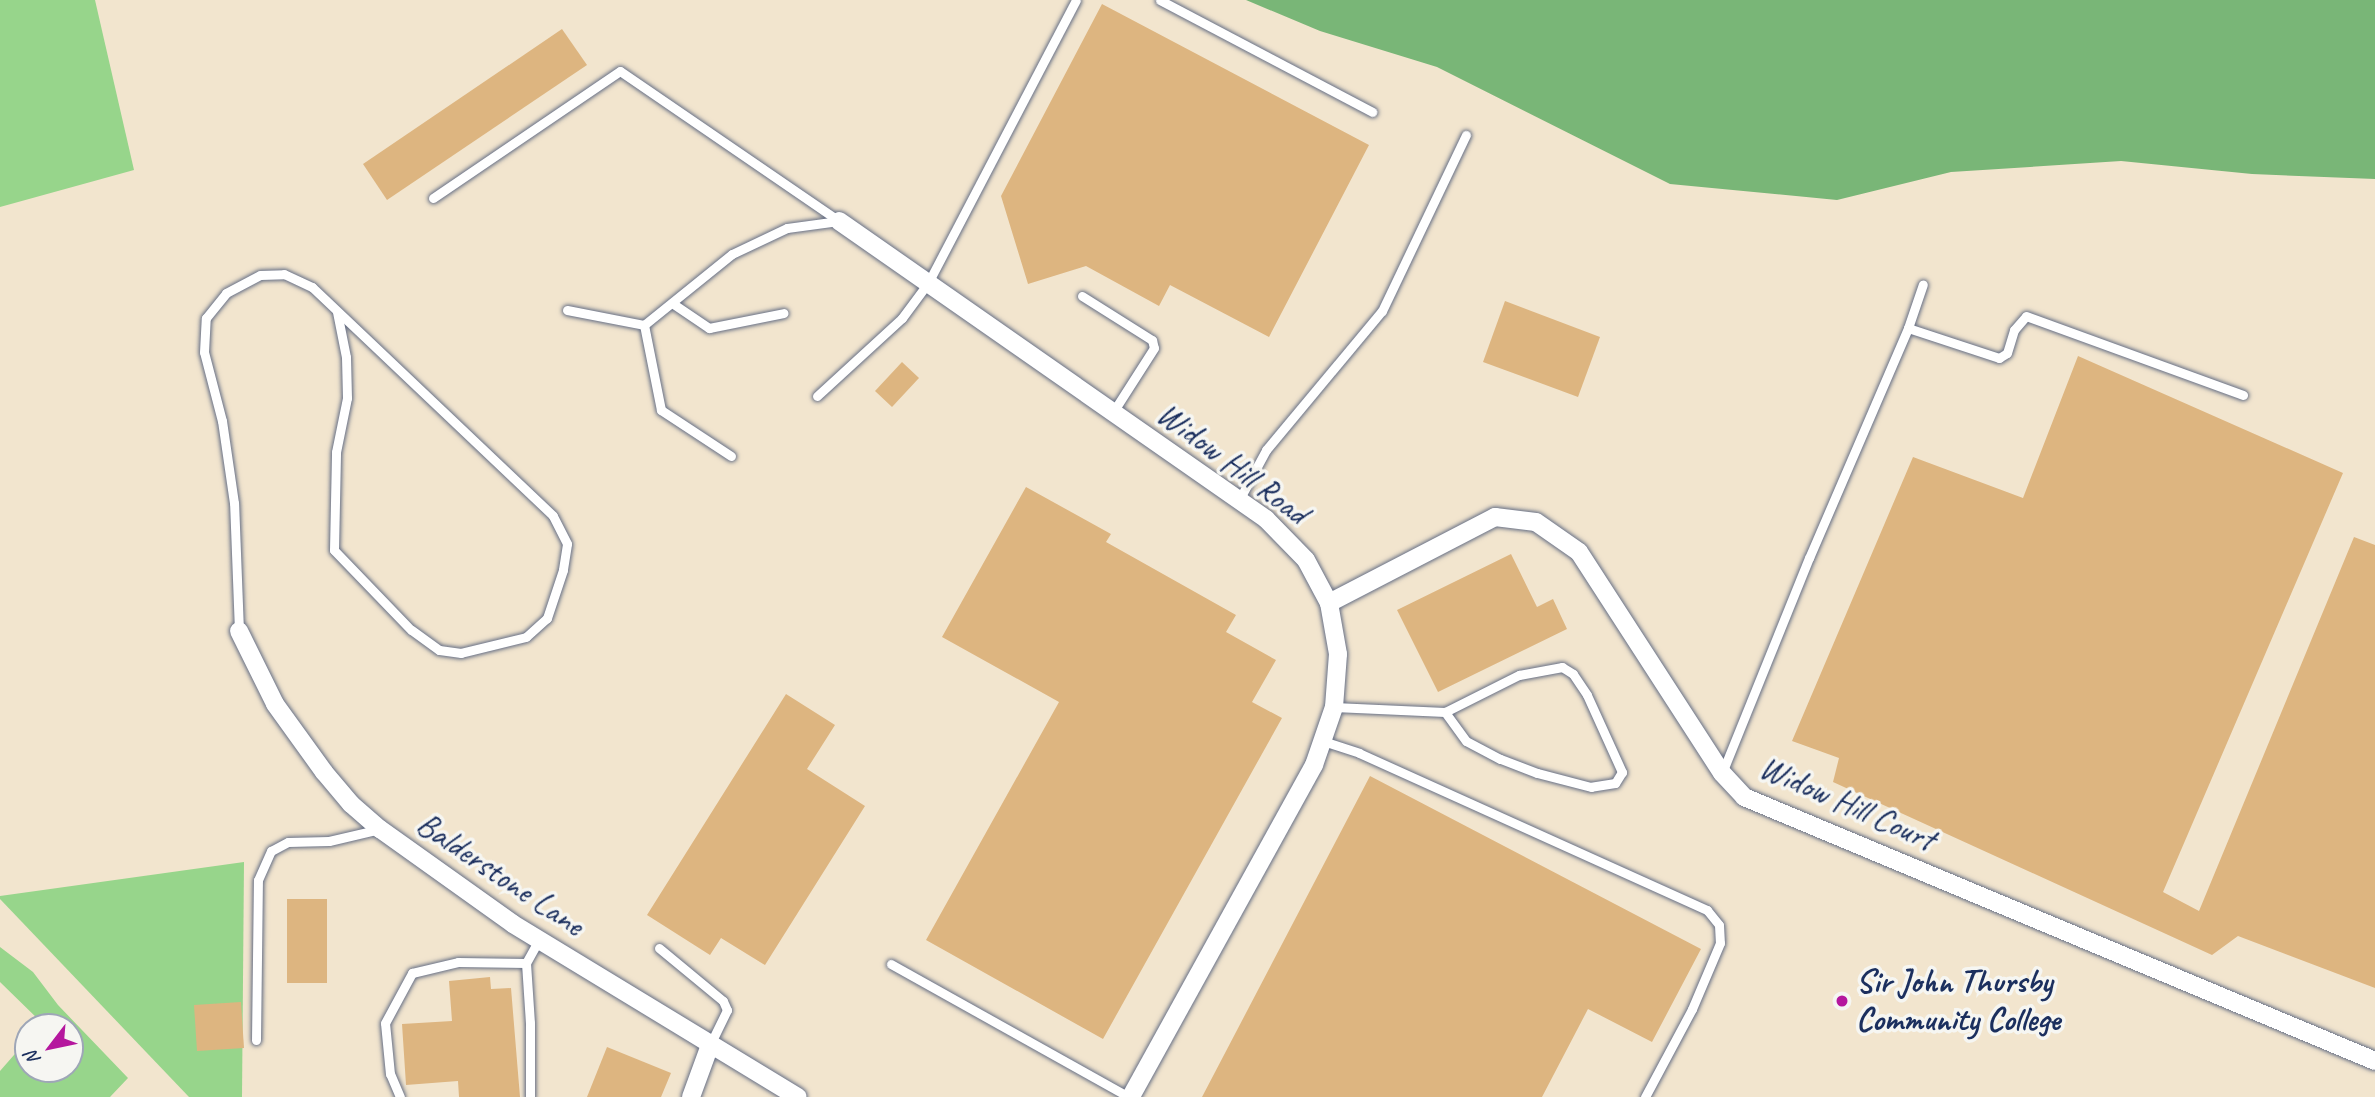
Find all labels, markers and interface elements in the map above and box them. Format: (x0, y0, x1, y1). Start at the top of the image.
street label: Widow Hill Road (1148, 394, 1316, 534)
street label: Widow Hill Court (1754, 748, 1940, 860)
street label: Balderstone Lane (408, 804, 592, 946)
place label: Sir John Thursby Community College (1856, 962, 2060, 1040)
marker: Sir John Thursby Community College (1834, 993, 1850, 1009)
north arrow (14, 1013, 84, 1083)
text: N (20, 1047, 46, 1069)

